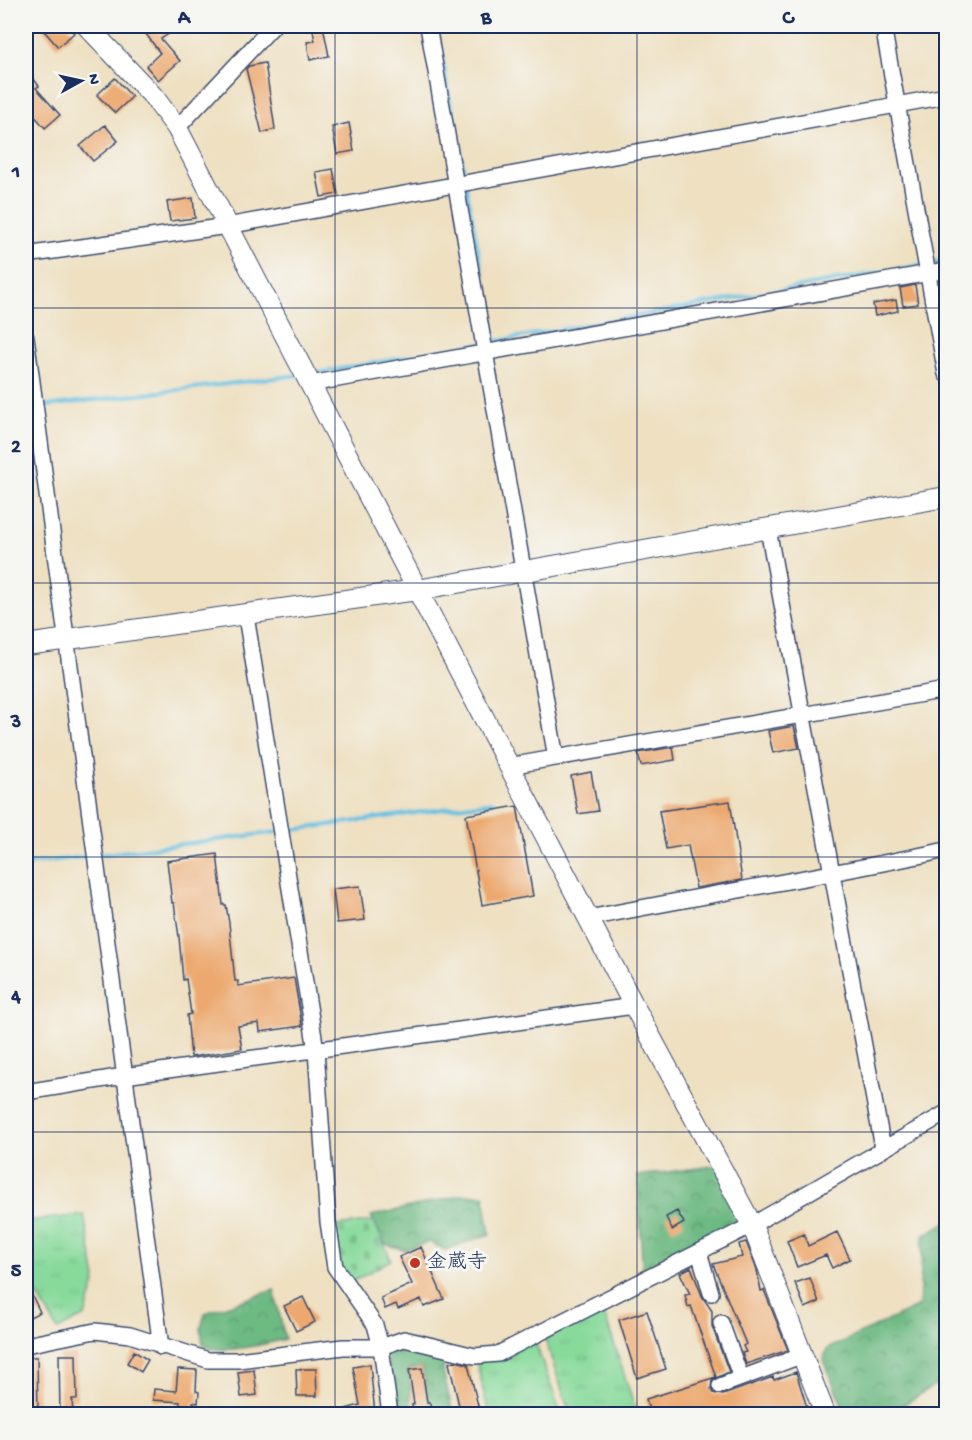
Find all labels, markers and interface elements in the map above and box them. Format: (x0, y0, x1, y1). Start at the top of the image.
text: A (177, 8, 192, 31)
text: B (480, 8, 492, 31)
text: C (782, 8, 796, 31)
north arrow (51, 51, 111, 111)
text: N (82, 73, 103, 86)
text: 1 (11, 162, 20, 185)
text: 2 (11, 437, 21, 460)
text: 3 (10, 712, 21, 735)
text: 4 (10, 987, 21, 1010)
place label: 金蔵寺 (427, 1250, 487, 1275)
marker: 金蔵寺 (408, 1256, 422, 1270)
text: 5 (11, 1261, 22, 1284)

